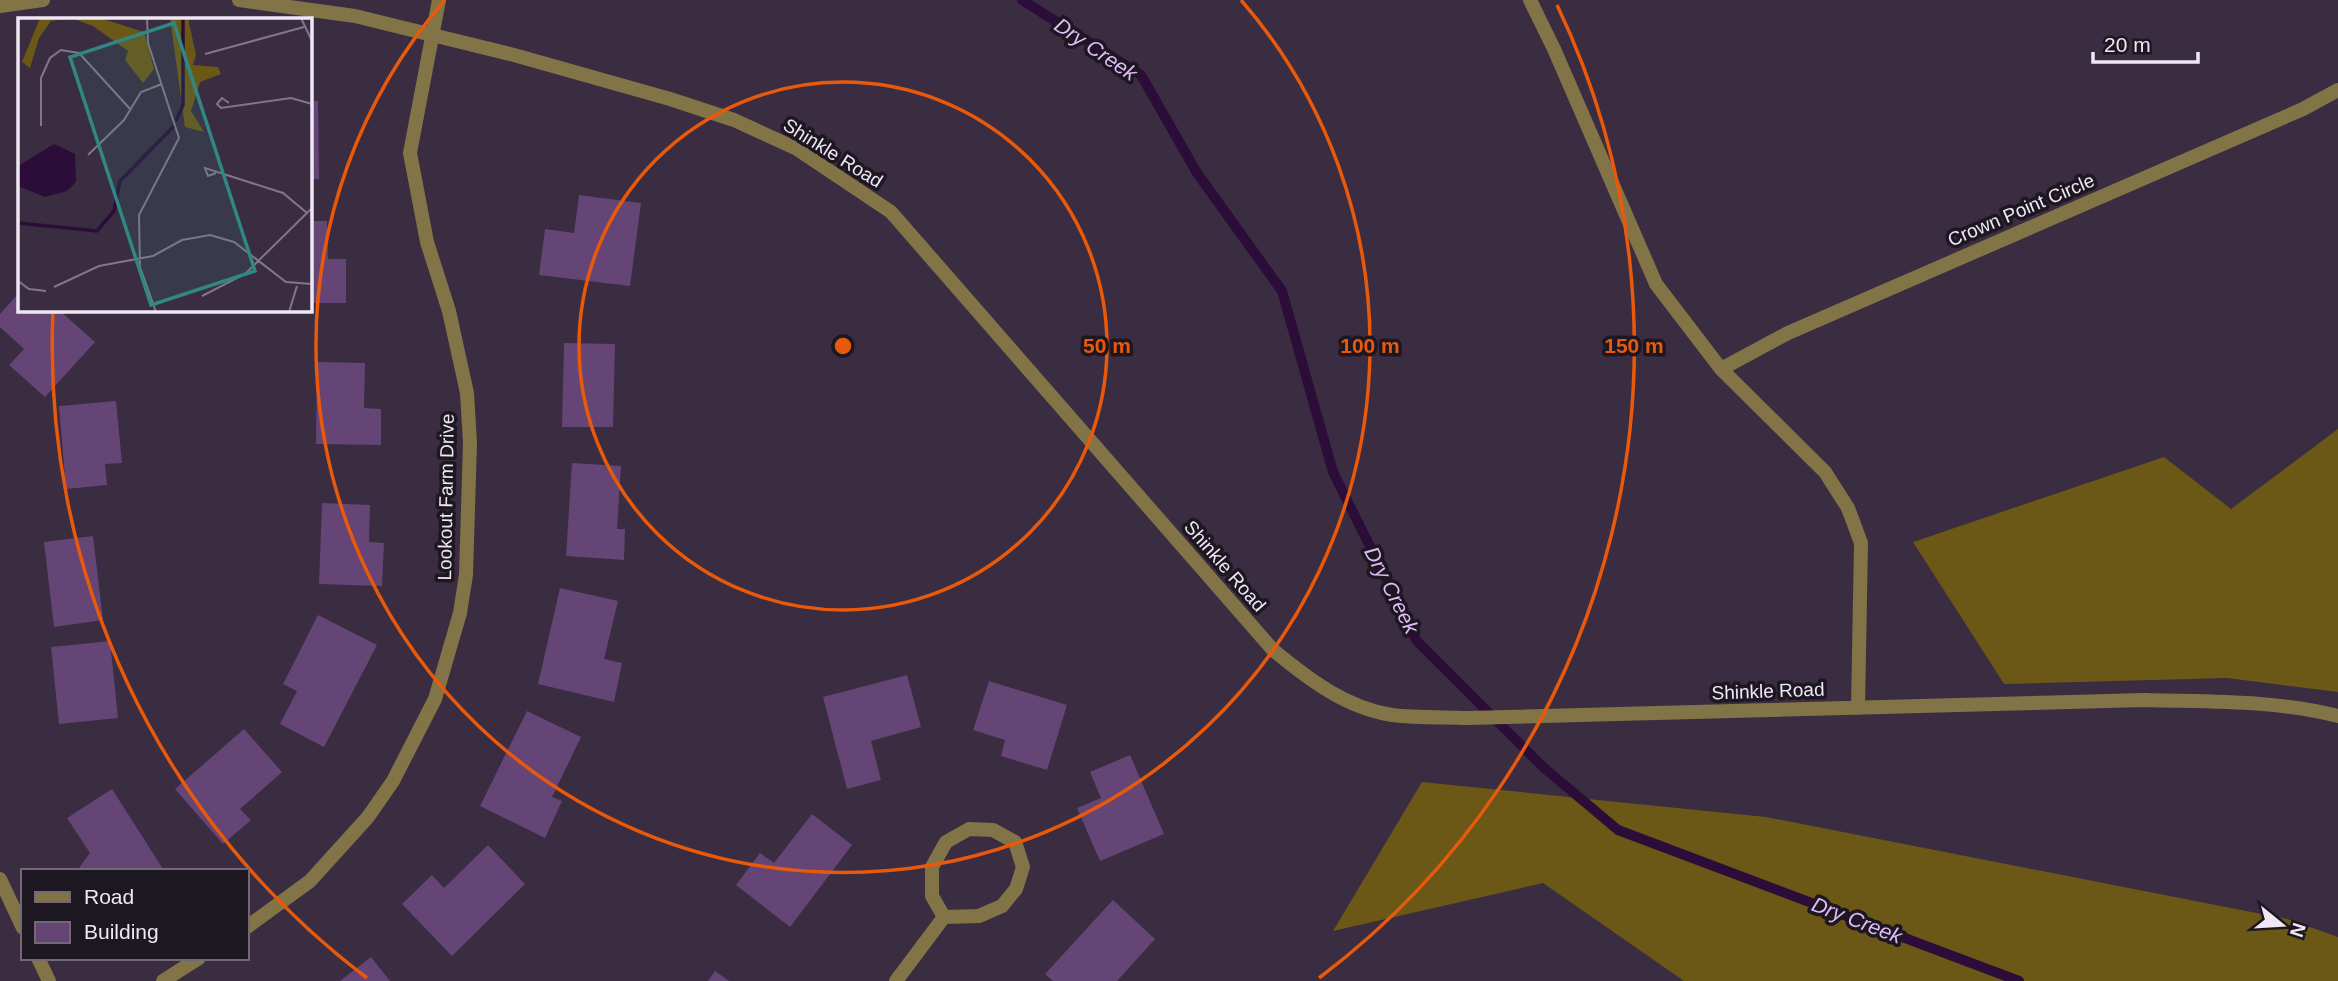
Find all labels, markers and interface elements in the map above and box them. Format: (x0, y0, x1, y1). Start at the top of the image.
water label: Dry Creek (1050, 13, 1143, 86)
inset map (18, 18, 312, 312)
scale bar (2093, 21, 2198, 65)
text: 20 m (2104, 33, 2151, 56)
street label: Shinkle Road (780, 114, 886, 192)
street label: Crown Point Circle (1944, 170, 2098, 250)
centre of rings (831, 334, 855, 358)
text: 50 m (1083, 334, 1131, 357)
text: 100 m (1340, 334, 1400, 357)
text: 150 m (1604, 334, 1664, 357)
street label: Lookout Farm Drive (434, 413, 458, 581)
street label: Shinkle Road (1180, 516, 1270, 616)
water label: Dry Creek (1360, 543, 1424, 639)
street label: Shinkle Road (1711, 679, 1825, 703)
legend (21, 869, 248, 960)
text: Road (84, 885, 134, 908)
north arrow (2247, 890, 2317, 960)
water label: Dry Creek (1809, 892, 1907, 948)
text: Building (84, 920, 159, 943)
text: N (2286, 920, 2310, 940)

